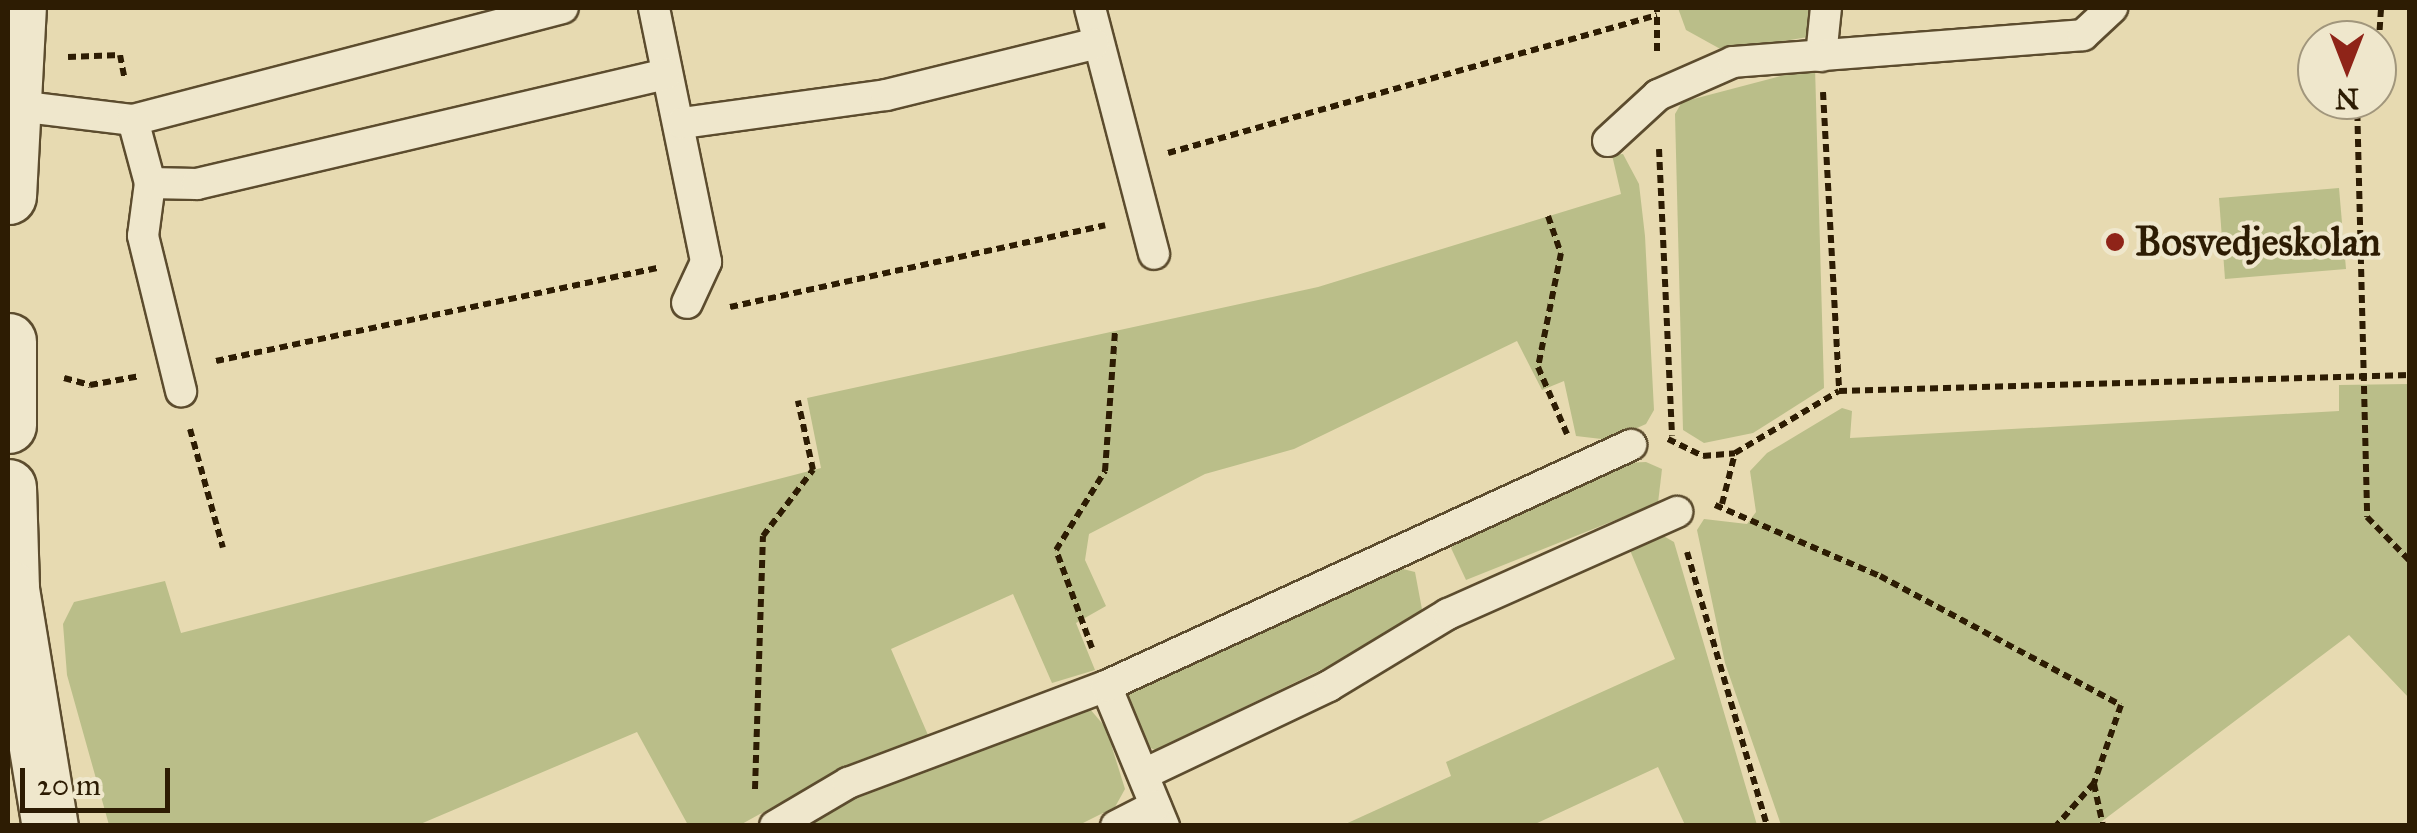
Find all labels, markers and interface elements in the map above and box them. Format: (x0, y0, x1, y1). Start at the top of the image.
north arrow (2297, 20, 2397, 120)
text: N (2335, 81, 2359, 116)
place label: Bosvedjeskolan (2135, 218, 2381, 266)
marker: Bosvedjeskolan (2104, 231, 2126, 253)
scale bar (25, 748, 175, 810)
text: 20 m (37, 767, 101, 803)

